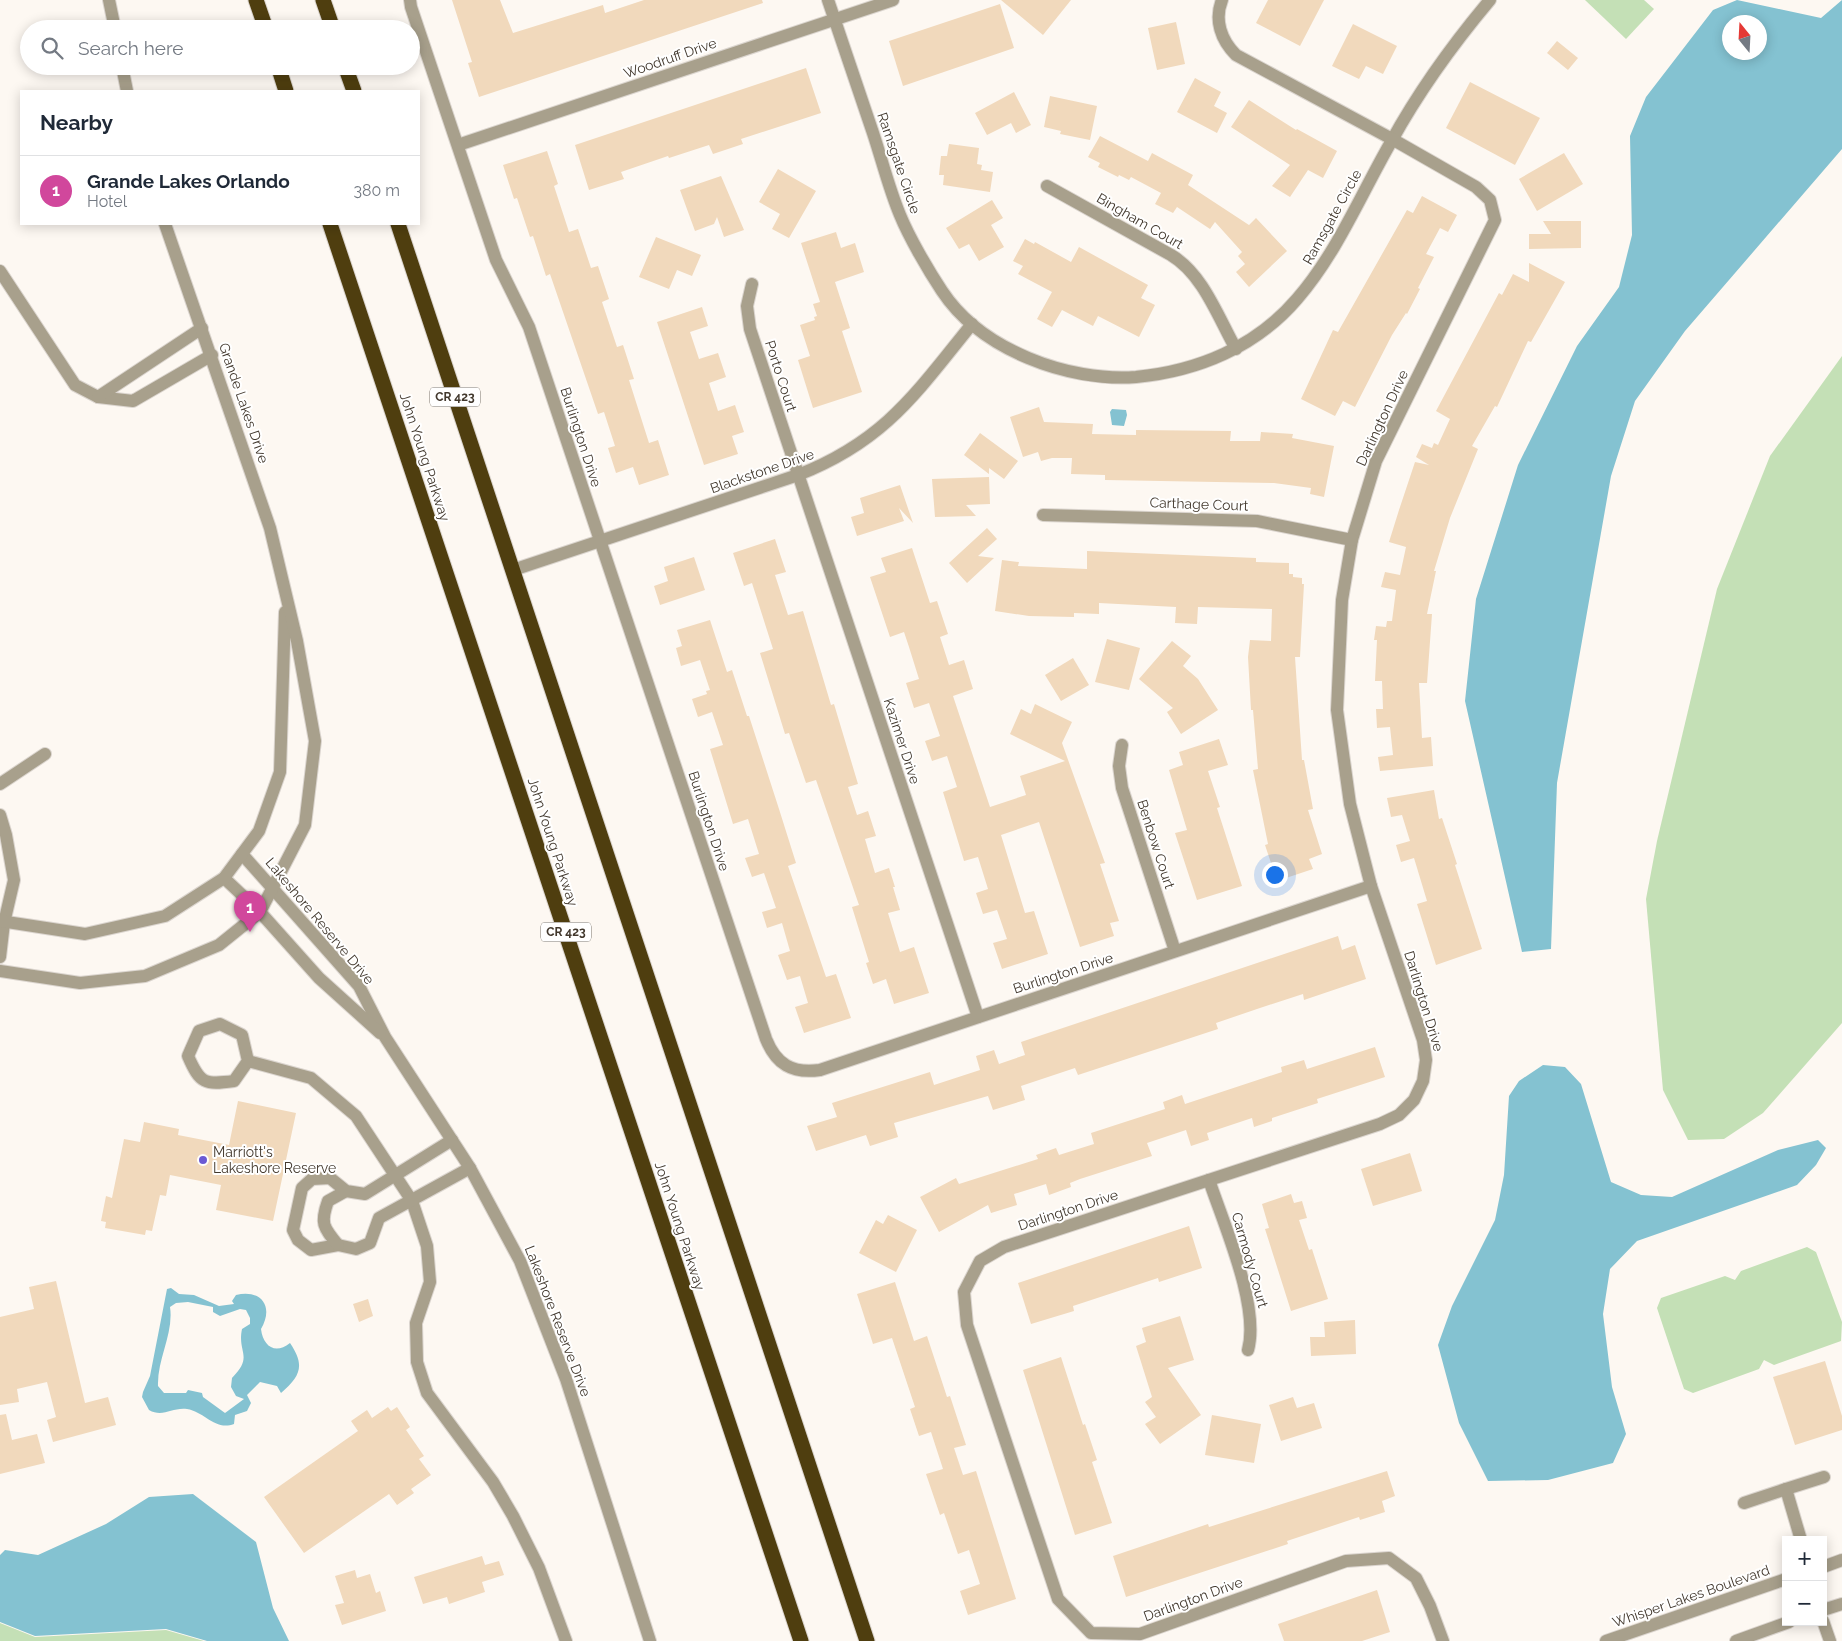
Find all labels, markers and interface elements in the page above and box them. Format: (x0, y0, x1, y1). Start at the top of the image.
north arrow (1722, 15, 1767, 60)
search box (20, 20, 420, 75)
icon: search (38, 34, 66, 62)
street label: Woodruff Drive (621, 35, 719, 81)
text: Search here (78, 37, 184, 59)
text: Nearby (40, 110, 113, 135)
street label: Ramsgate Circle (874, 110, 924, 216)
street label: Ramsgate Circle (1299, 167, 1365, 267)
text: Grande Lakes Orlando (87, 170, 290, 192)
text: 1 (52, 181, 60, 200)
text: 380 m (353, 181, 400, 200)
street label: Bingham Court (1094, 190, 1186, 252)
text: Hotel (87, 192, 127, 211)
street label: Porto Court (762, 338, 800, 414)
street label: Grande Lakes Drive (216, 341, 272, 465)
street label: Darlington Drive (1353, 367, 1411, 469)
street label: Burlington Drive (557, 385, 605, 489)
road number: CR 423 (430, 388, 480, 407)
street label: John Young Parkway (397, 391, 453, 524)
street label: Blackstone Drive (708, 446, 816, 496)
street label: Carthage Court (1149, 494, 1249, 514)
street label: Kazimer Drive (881, 696, 923, 786)
street label: Burlington Drive (685, 769, 733, 873)
street label: John Young Parkway (525, 776, 581, 909)
street label: Benbow Court (1134, 797, 1178, 891)
street label: Lakeshore Reserve Drive (262, 854, 378, 988)
your location (1262, 862, 1288, 888)
pin: 1 (234, 891, 266, 932)
road number: CR 423 (541, 922, 591, 942)
street label: Burlington Drive (1011, 949, 1115, 997)
street label: Darlington Drive (1401, 949, 1447, 1053)
place label: Marriott's Lakeshore Reserve (213, 1144, 336, 1176)
marker: Marriott's Lakeshore Reserve (197, 1154, 209, 1166)
street label: John Young Parkway (652, 1160, 708, 1293)
street label: Darlington Drive (1016, 1186, 1120, 1234)
street label: Carmody Court (1229, 1210, 1271, 1310)
street label: Lakeshore Reserve Drive (522, 1243, 594, 1399)
map controls (1782, 1536, 1827, 1626)
button: + (1782, 1536, 1827, 1581)
street label: Whisper Lakes Boulevard (1610, 1562, 1772, 1630)
street label: Darlington Drive (1141, 1574, 1245, 1624)
button: − (1782, 1581, 1827, 1626)

